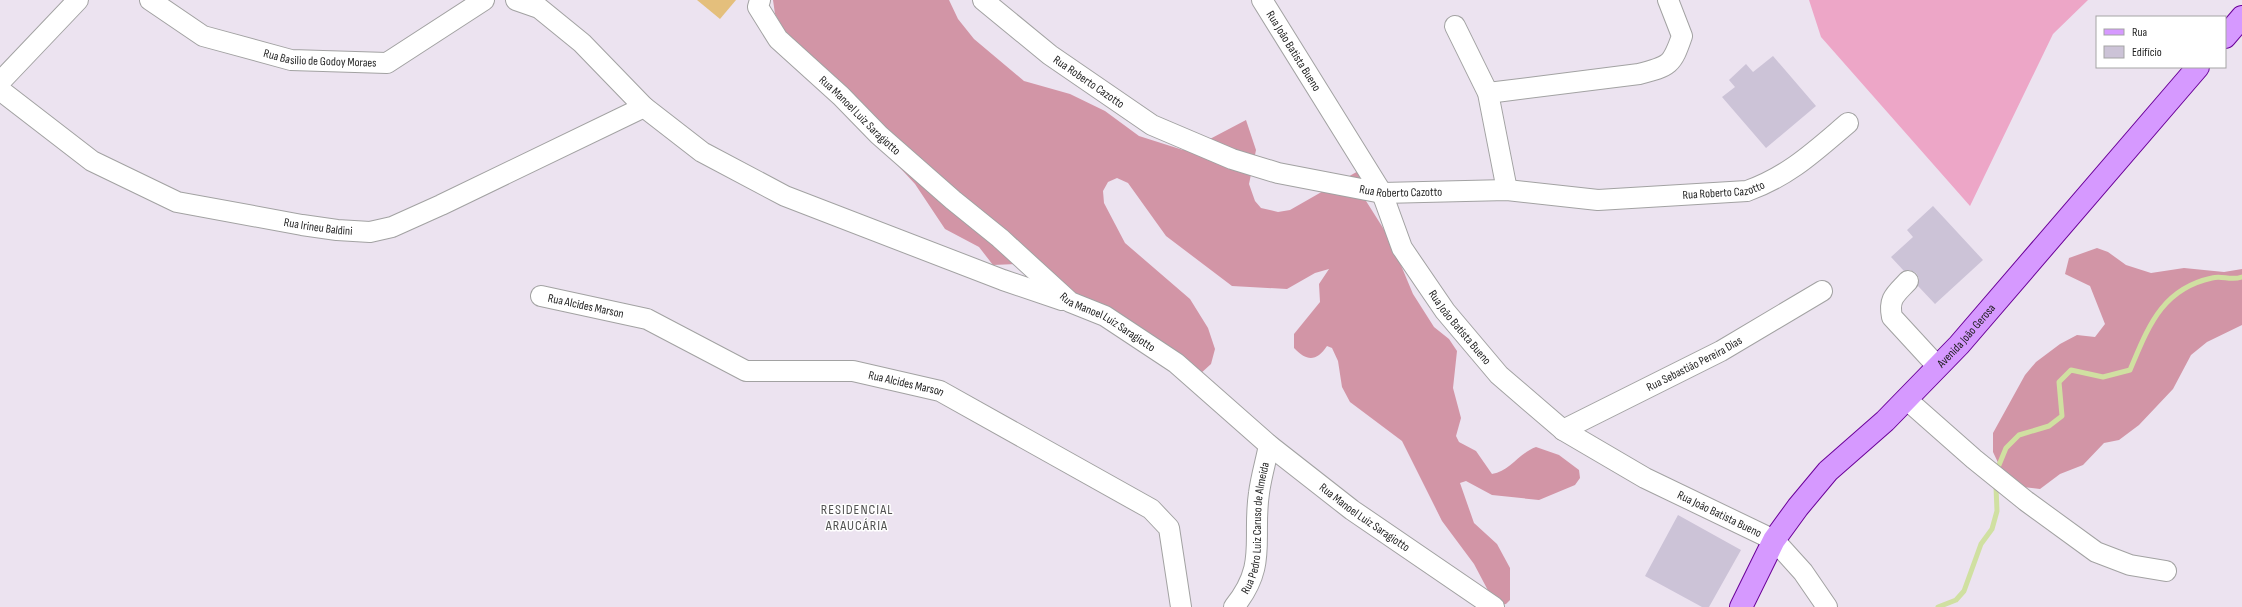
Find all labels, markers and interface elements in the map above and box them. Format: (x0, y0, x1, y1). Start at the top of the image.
street label: Rua João Batista Bueno (1263, 8, 1324, 94)
legend (2096, 16, 2226, 68)
text: Rua (2132, 25, 2148, 40)
text: Edifício (2132, 45, 2162, 60)
street label: Rua Basilio de Godoy Moraes (262, 46, 377, 71)
street label: Rua Roberto Cazotto (1050, 53, 1127, 112)
street label: Rua Manoel Luiz Saragiotto (816, 73, 904, 159)
street label: Rua Roberto Cazotto (1682, 178, 1767, 203)
street label: Rua Roberto Cazotto (1358, 182, 1442, 201)
street label: Rua Irineu Baldini (283, 215, 353, 239)
street label: Rua João Batista Bueno (1425, 287, 1494, 368)
street label: Rua Manoel Luiz Saragiotto (1056, 289, 1158, 355)
street label: Rua Alcides Marson (547, 291, 625, 322)
street label: Avenida João Gerosa (1933, 301, 1999, 372)
street label: Rua Sebastião Pereira Dias (1644, 333, 1745, 395)
street label: Rua Alcides Marson (867, 368, 947, 400)
street label: Rua Pedro Luiz Caruso de Almeida (1238, 460, 1273, 597)
street label: Rua Manoel Luiz Saragiotto (1316, 480, 1412, 555)
street label: Rua João Batista Bueno (1675, 488, 1764, 541)
district label: RESIDENCIAL ARAUCÁRIA (821, 501, 893, 534)

